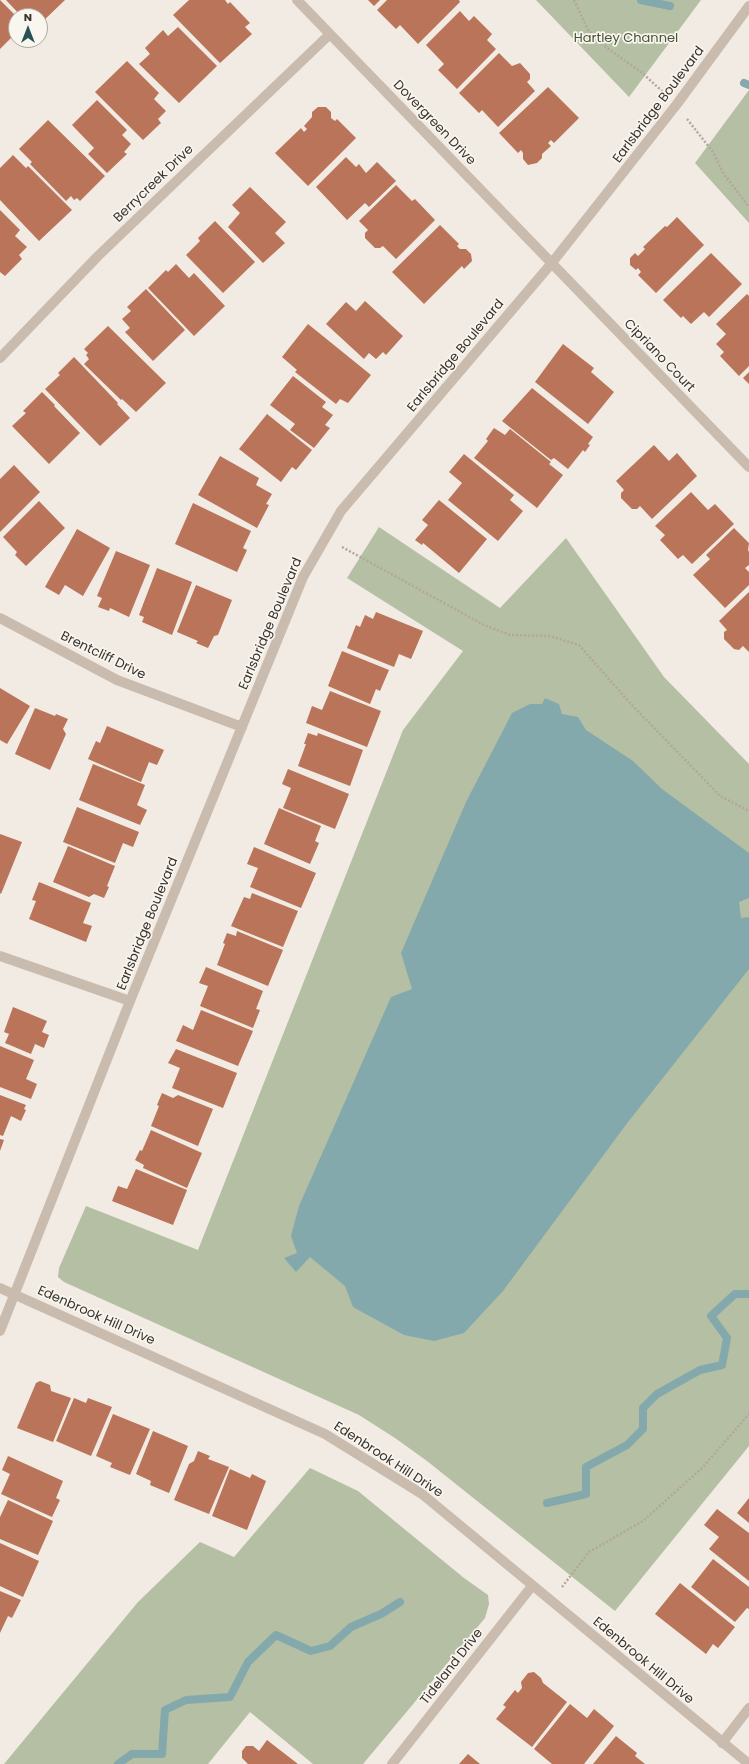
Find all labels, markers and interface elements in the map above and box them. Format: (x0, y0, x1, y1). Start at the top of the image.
north arrow (8, 8, 48, 48)
text: N (24, 9, 32, 25)
park label: Hartley Channel (574, 31, 678, 47)
street label: Earlsbridge Boulevard (610, 44, 708, 166)
street label: Dovergreen Drive (390, 77, 478, 169)
street label: Berrycreek Drive (111, 142, 197, 226)
street label: Earlsbridge Boulevard (404, 297, 508, 415)
street label: Cipriano Court (620, 316, 698, 396)
street label: Earlsbridge Boulevard (236, 556, 306, 692)
street label: Brentcliff Drive (58, 629, 148, 683)
street label: Earlsbridge Boulevard (114, 855, 182, 993)
street label: Edenbrook Hill Drive (35, 1283, 157, 1349)
street label: Edenbrook Hill Drive (331, 1419, 445, 1501)
street label: Edenbrook Hill Drive (589, 1614, 697, 1708)
street label: Tideland Drive (417, 1626, 487, 1708)

